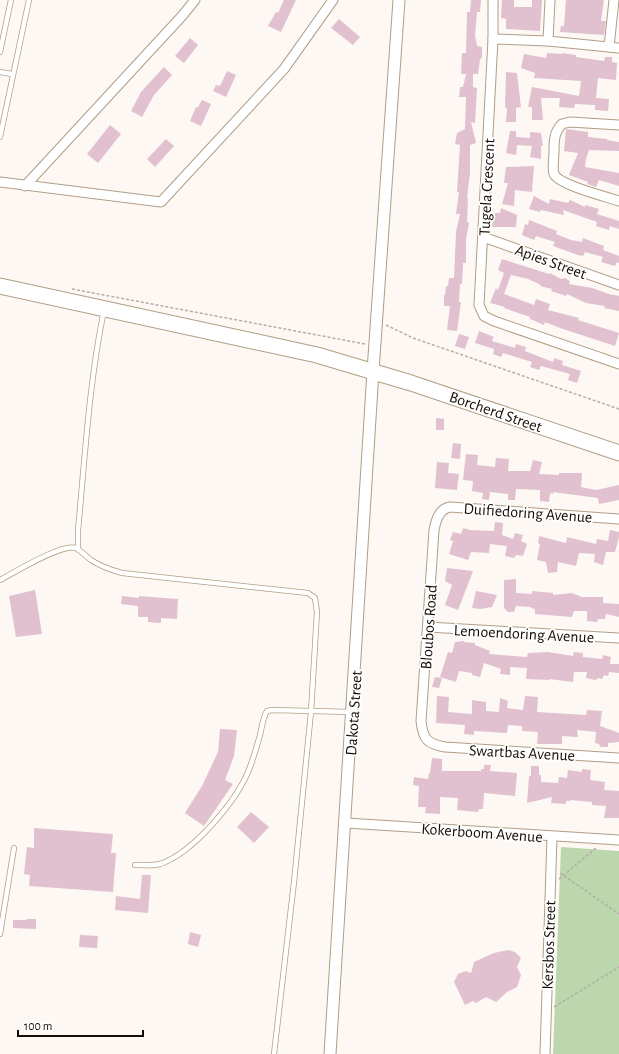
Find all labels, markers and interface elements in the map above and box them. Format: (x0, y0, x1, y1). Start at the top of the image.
street label: Tugela Crescent (476, 138, 498, 236)
street label: Apies Street (513, 242, 588, 282)
street label: Borcherd Street (447, 389, 544, 435)
street label: Duifiedoring Avenue (463, 501, 593, 525)
street label: Bloubos Road (418, 584, 440, 670)
street label: Lemoendoring Avenue (453, 622, 594, 646)
street label: Dakota Street (343, 670, 365, 756)
street label: Swartbas Avenue (469, 742, 575, 764)
street label: Kokerboom Avenue (421, 821, 543, 845)
street label: Kersbos Street (539, 900, 559, 990)
scale bar (18, 1012, 143, 1038)
text: 100 m (24, 1020, 52, 1032)

